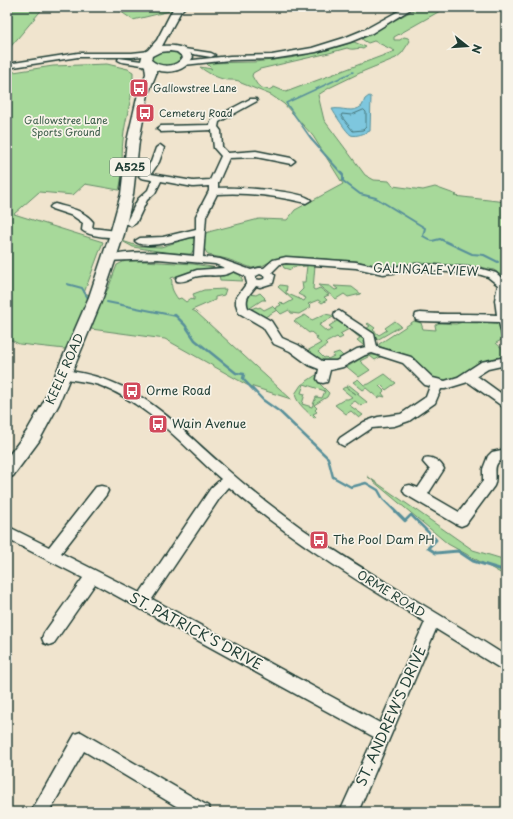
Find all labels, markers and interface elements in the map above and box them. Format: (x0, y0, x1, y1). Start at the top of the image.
north arrow (447, 26, 487, 66)
text: N (468, 42, 486, 56)
bus stop icon: Gallowstree Lane (128, 77, 150, 99)
place label: Gallowstree Lane (153, 80, 237, 95)
bus stop icon: Cemetery Road (134, 102, 156, 124)
place label: Cemetery Road (159, 105, 233, 121)
park label: Gallowstree Lane Sports Ground (24, 112, 108, 139)
road number: A525 (110, 158, 150, 176)
street label: GALINGALE VIEW (373, 258, 480, 280)
street label: KEELE ROAD (40, 330, 88, 407)
bus stop icon: Orme Road (121, 380, 143, 402)
place label: Orme Road (146, 381, 211, 399)
bus stop icon: Wain Avenue (147, 413, 169, 435)
place label: Wain Avenue (172, 414, 247, 432)
bus stop icon: The Pool Dam PH (308, 529, 330, 551)
place label: The Pool Dam PH (333, 530, 435, 548)
street label: ORME ROAD (354, 565, 429, 621)
street label: ST. PATRICK'S DRIVE (126, 587, 267, 675)
street label: ST. ANDREW'S DRIVE (350, 642, 431, 789)

